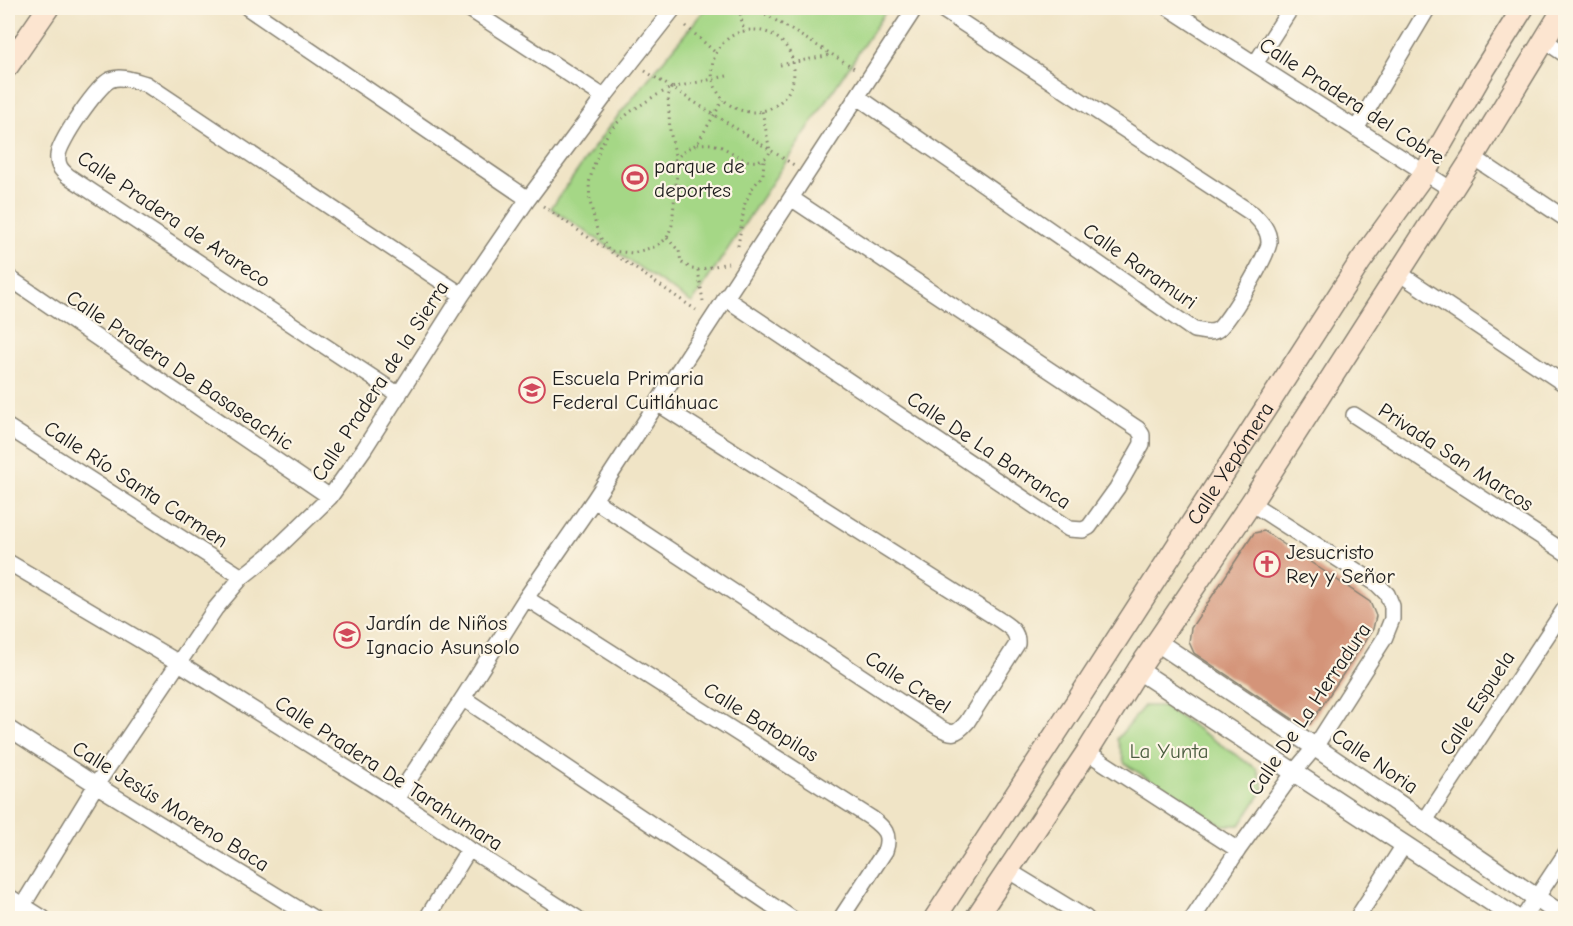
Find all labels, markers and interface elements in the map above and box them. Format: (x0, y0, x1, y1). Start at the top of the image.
street label: Calle Pradera del Cobre (1255, 32, 1449, 170)
street label: Calle Pradera de Arareco (73, 145, 275, 293)
place label: parque de deportes (654, 154, 745, 202)
sports icon: parque de deportes (620, 163, 650, 193)
street label: Calle Raramuri (1078, 218, 1202, 314)
street label: Calle Pradera de la Sierra (306, 277, 454, 485)
street label: Calle Pradera De Basaseachic (62, 285, 298, 455)
place label: Escuela Primaria Federal Cuitláhuac (552, 366, 718, 414)
school or university icon: Escuela Primaria Federal Cuitláhuac (517, 375, 547, 405)
street label: Calle De La Barranca (902, 386, 1076, 514)
street label: Calle Yepómera (1182, 398, 1279, 529)
street label: Privada San Marcos (1374, 398, 1538, 516)
street label: Calle Río Santa Carmen (39, 415, 233, 553)
place label: Jesucristo Rey y Señor (1286, 540, 1395, 588)
church icon: Jesucristo Rey y Señor (1252, 549, 1282, 579)
place label: Jardín de Niños Ignacio Asunsolo (366, 611, 520, 659)
street label: Calle De La Herradura (1242, 618, 1376, 800)
school or university icon: Jardín de Niños Ignacio Asunsolo (332, 620, 362, 650)
street label: Calle Creel (861, 646, 955, 718)
street label: Calle Espuela (1434, 646, 1520, 760)
street label: Calle Batopilas (699, 677, 823, 767)
street label: Calle Pradera De Tarahumara (271, 690, 507, 856)
street label: Calle Noria (1327, 723, 1423, 799)
street label: Calle Jesús Moreno Baca (68, 736, 274, 876)
park label: La Yunta (1129, 739, 1209, 763)

